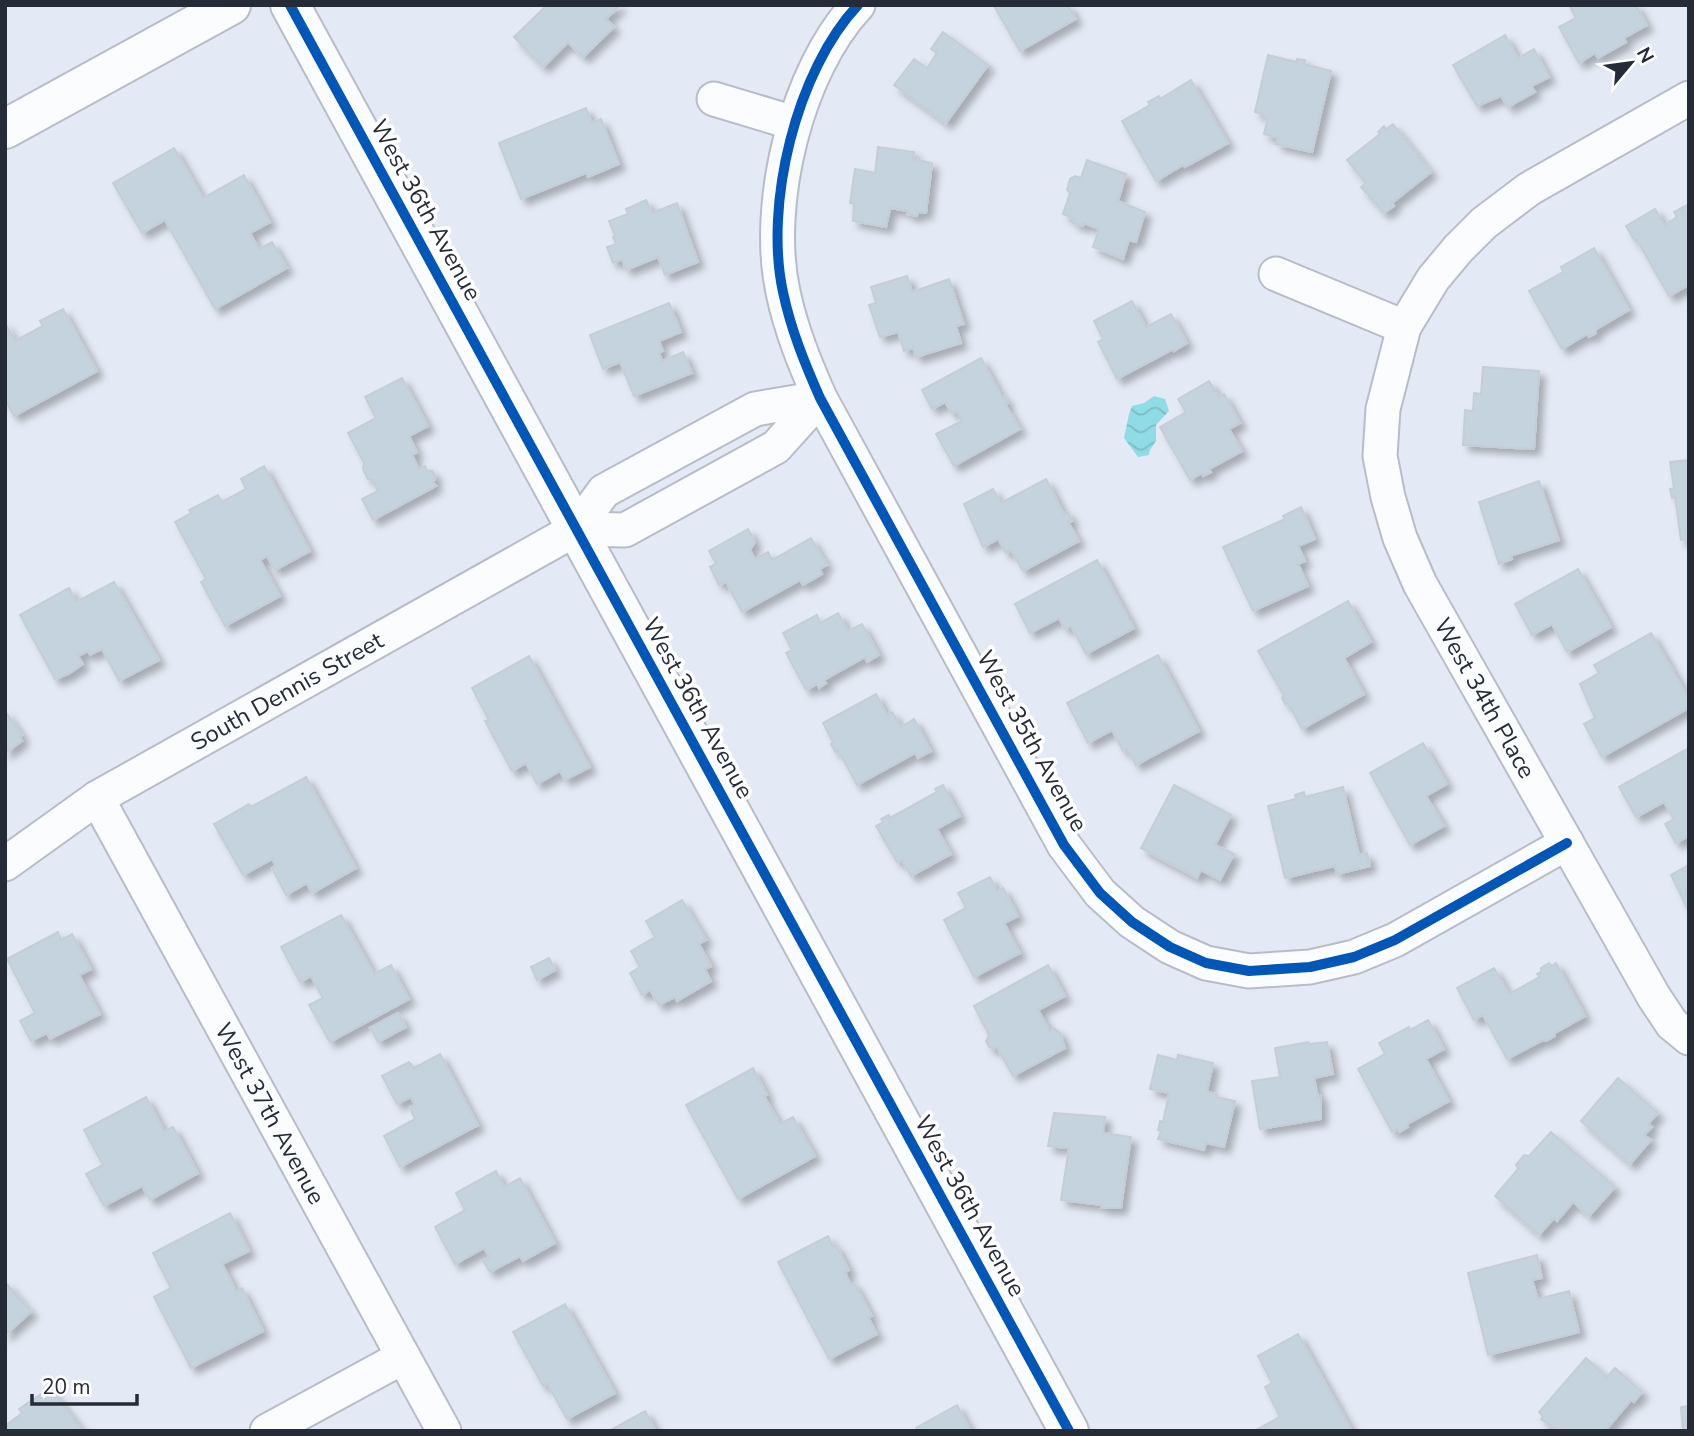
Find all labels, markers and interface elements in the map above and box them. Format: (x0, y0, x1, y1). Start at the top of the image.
north arrow (1596, 28, 1666, 98)
text: N (1630, 43, 1660, 68)
street label: West 36th Avenue (363, 114, 489, 306)
street label: West 36th Avenue (635, 612, 761, 804)
street label: West 34th Place (1427, 612, 1543, 784)
street label: South Dennis Street (185, 624, 390, 758)
street label: West 35th Avenue (969, 645, 1095, 837)
street label: West 37th Avenue (207, 1017, 333, 1210)
street label: West 36th Avenue (907, 1110, 1033, 1302)
scale bar (32, 1362, 136, 1406)
text: 20 m (42, 1373, 91, 1401)

